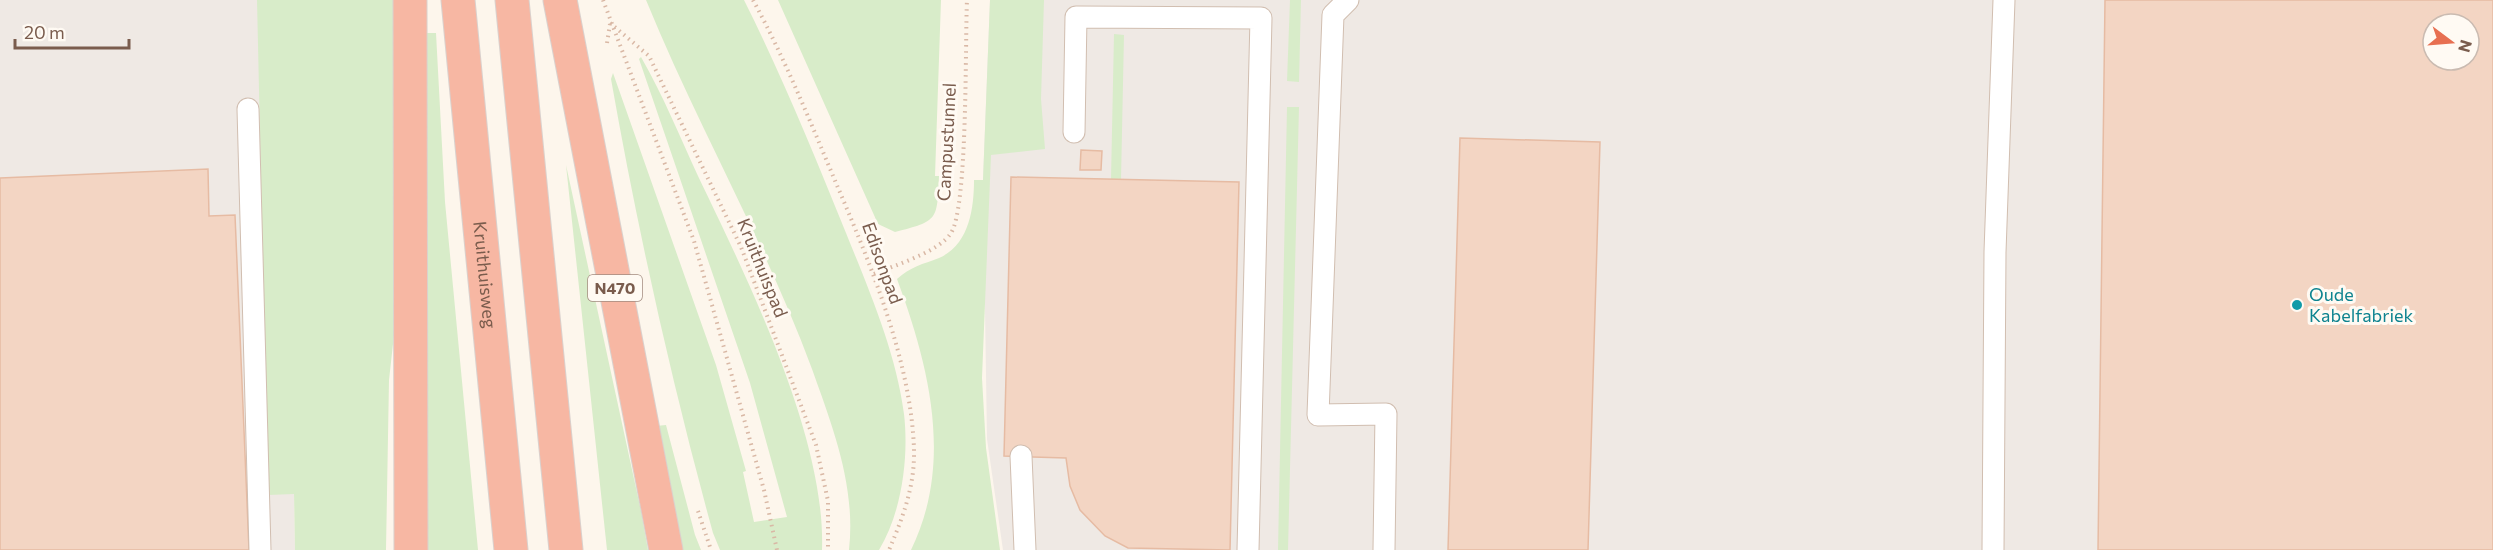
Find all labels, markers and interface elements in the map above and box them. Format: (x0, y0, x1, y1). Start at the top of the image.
scale bar (15, 12, 129, 50)
north arrow (2421, 12, 2481, 72)
text: 20 m (24, 21, 65, 43)
text: N (2455, 38, 2477, 55)
street label: Campustunnel (932, 82, 960, 202)
street label: Kruithuispad (733, 215, 793, 320)
street label: Edisonpad (858, 219, 908, 307)
street label: Kruithuisweg (469, 220, 502, 330)
road number: N470 (588, 275, 642, 301)
place label: Oude Kabelfabriek (2309, 283, 2414, 326)
marker: Oude Kabelfabriek (2290, 298, 2304, 312)

